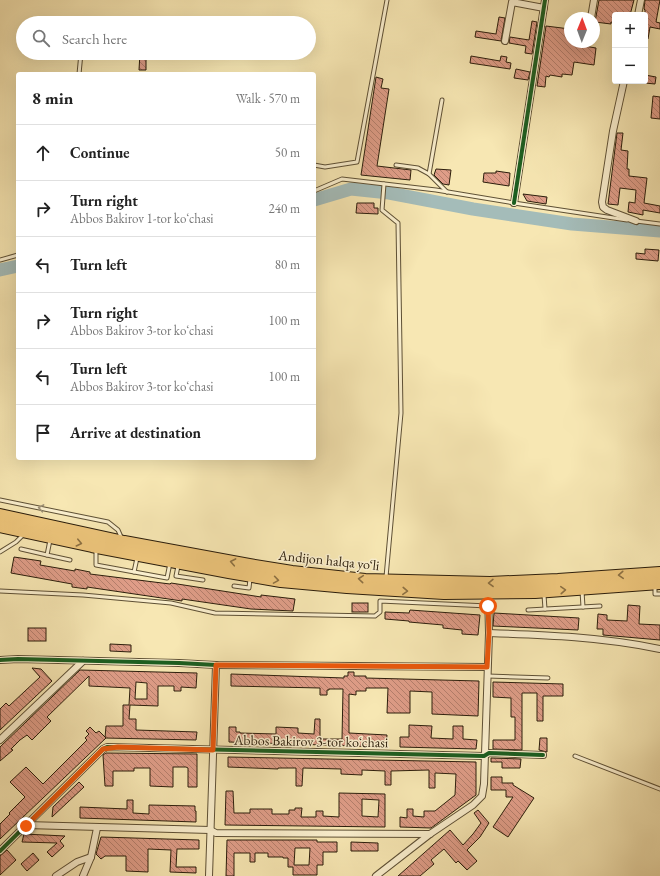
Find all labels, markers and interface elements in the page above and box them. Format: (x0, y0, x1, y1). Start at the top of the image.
north arrow (564, 12, 600, 48)
map controls (612, 12, 648, 84)
button: + (612, 12, 648, 48)
search box (16, 16, 316, 60)
icon: search (30, 27, 52, 49)
text: Search here (62, 29, 127, 48)
button: − (612, 48, 648, 84)
text: 8 min (32, 87, 73, 109)
text: Walk · 570 m (236, 90, 300, 107)
icon: ahead (32, 142, 54, 164)
text: Continue (70, 143, 130, 162)
text: 50 m (275, 144, 300, 161)
text: Turn right (70, 191, 138, 210)
icon: right (32, 198, 54, 220)
text: 240 m (269, 200, 300, 217)
text: Abbos Bakirov 1-tor koʻchasi (70, 210, 214, 227)
icon: left (32, 254, 54, 276)
text: Turn left (70, 255, 127, 274)
text: 80 m (275, 256, 300, 273)
text: Turn right (70, 303, 138, 322)
icon: right (32, 310, 54, 332)
text: 100 m (269, 312, 300, 329)
text: Abbos Bakirov 3-tor koʻchasi (70, 322, 214, 339)
text: Turn left (70, 359, 127, 378)
icon: left (32, 366, 54, 388)
text: 100 m (269, 368, 300, 385)
text: Abbos Bakirov 3-tor koʻchasi (70, 378, 214, 395)
icon: arrive (32, 422, 54, 444)
text: Arrive at destination (70, 423, 201, 442)
one-way arrow (37, 505, 44, 513)
one-way arrow (76, 538, 82, 546)
street label: Andijon halqa yo‘li (277, 546, 381, 574)
one-way arrow (230, 558, 236, 567)
one-way arrow (618, 571, 624, 580)
one-way arrow (273, 575, 279, 584)
one-way arrow (358, 575, 364, 584)
one-way arrow (488, 579, 494, 587)
one-way arrow (560, 585, 566, 594)
one-way arrow (402, 586, 408, 595)
route start (479, 597, 497, 615)
street label: Abbos Bakirov 3-tor koʻchasi (233, 731, 389, 751)
route end (17, 817, 35, 835)

